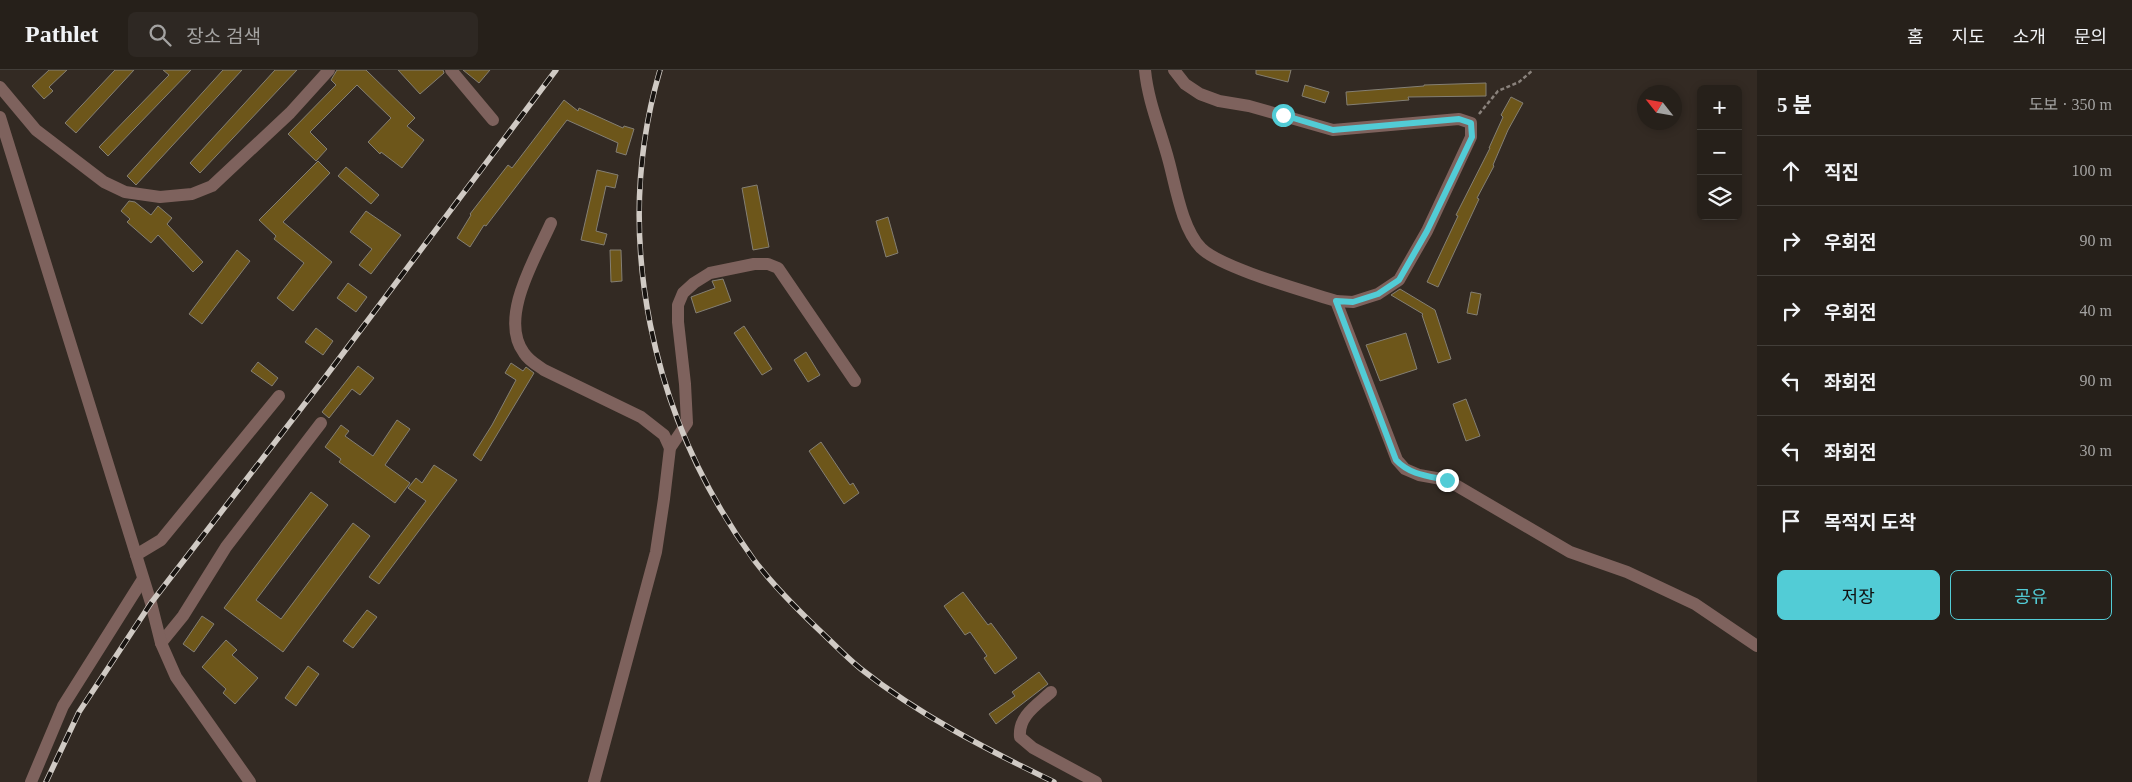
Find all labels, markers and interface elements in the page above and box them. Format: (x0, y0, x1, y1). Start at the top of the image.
search box (128, 12, 478, 57)
text: Pathlet (25, 21, 98, 47)
icon: search (146, 21, 174, 49)
text: 장소 검색 (186, 26, 261, 47)
text: 홈 (1907, 27, 1924, 47)
text: 지도 (1952, 27, 1985, 47)
text: 소개 (2013, 27, 2046, 47)
text: 문의 (2074, 27, 2107, 47)
north arrow (1637, 85, 1682, 130)
map controls (1697, 85, 1742, 220)
button: + (1697, 85, 1742, 130)
text: 5 분 (1777, 93, 1812, 117)
text: 도보 · 350 m (2029, 96, 2112, 113)
route start (1272, 104, 1295, 127)
button: − (1697, 130, 1742, 175)
icon: ahead (1777, 157, 1805, 185)
text: 직진 (1824, 162, 1859, 183)
text: 100 m (2072, 162, 2112, 179)
button: layers (1697, 175, 1742, 220)
icon: right (1777, 227, 1805, 255)
text: 우회전 (1824, 232, 1876, 253)
text: 90 m (2080, 232, 2112, 249)
icon: right (1777, 297, 1805, 325)
text: 우회전 (1824, 302, 1876, 323)
text: 40 m (2080, 302, 2112, 319)
icon: left (1777, 367, 1805, 395)
text: 좌회전 (1824, 372, 1876, 393)
text: 90 m (2080, 372, 2112, 389)
icon: left (1777, 437, 1805, 465)
text: 좌회전 (1824, 442, 1876, 463)
text: 30 m (2080, 442, 2112, 459)
route end (1436, 469, 1459, 492)
icon: arrive (1777, 507, 1805, 535)
text: 목적지 도착 (1824, 512, 1916, 533)
button: 저장 (1777, 570, 1940, 620)
button: 공유 (1950, 570, 2112, 620)

